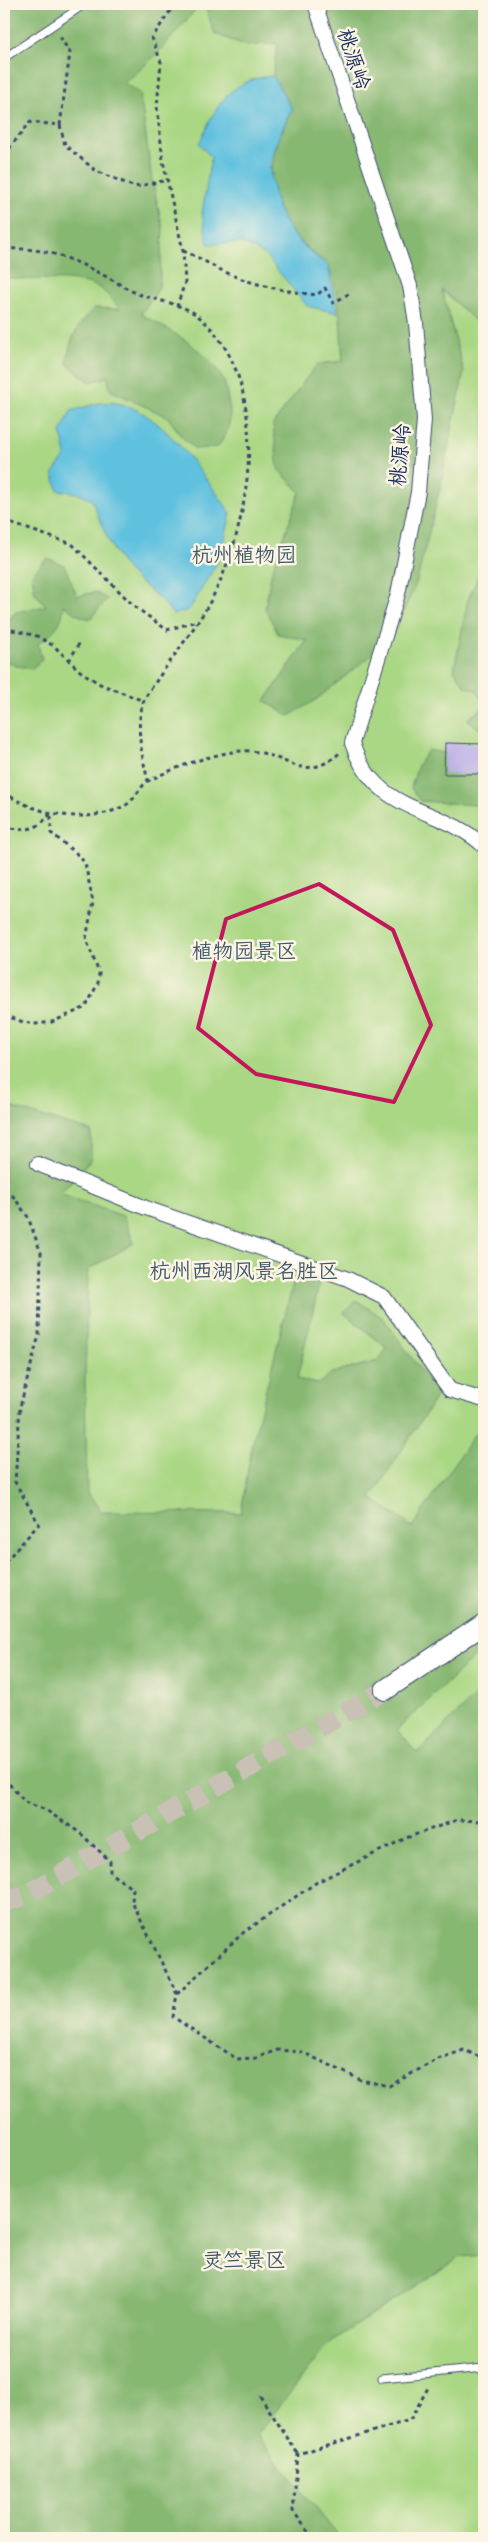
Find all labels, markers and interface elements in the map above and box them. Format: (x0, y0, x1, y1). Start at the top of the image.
street label: 桃源岭 (332, 25, 376, 93)
street label: 桃源岭 (384, 422, 416, 488)
park label: 杭州植物园 (192, 542, 297, 568)
park label: 植物园景区 (192, 938, 297, 964)
park label: 杭州西湖风景名胜区 (150, 1258, 339, 1284)
park label: 灵竺景区 (202, 2247, 286, 2273)

